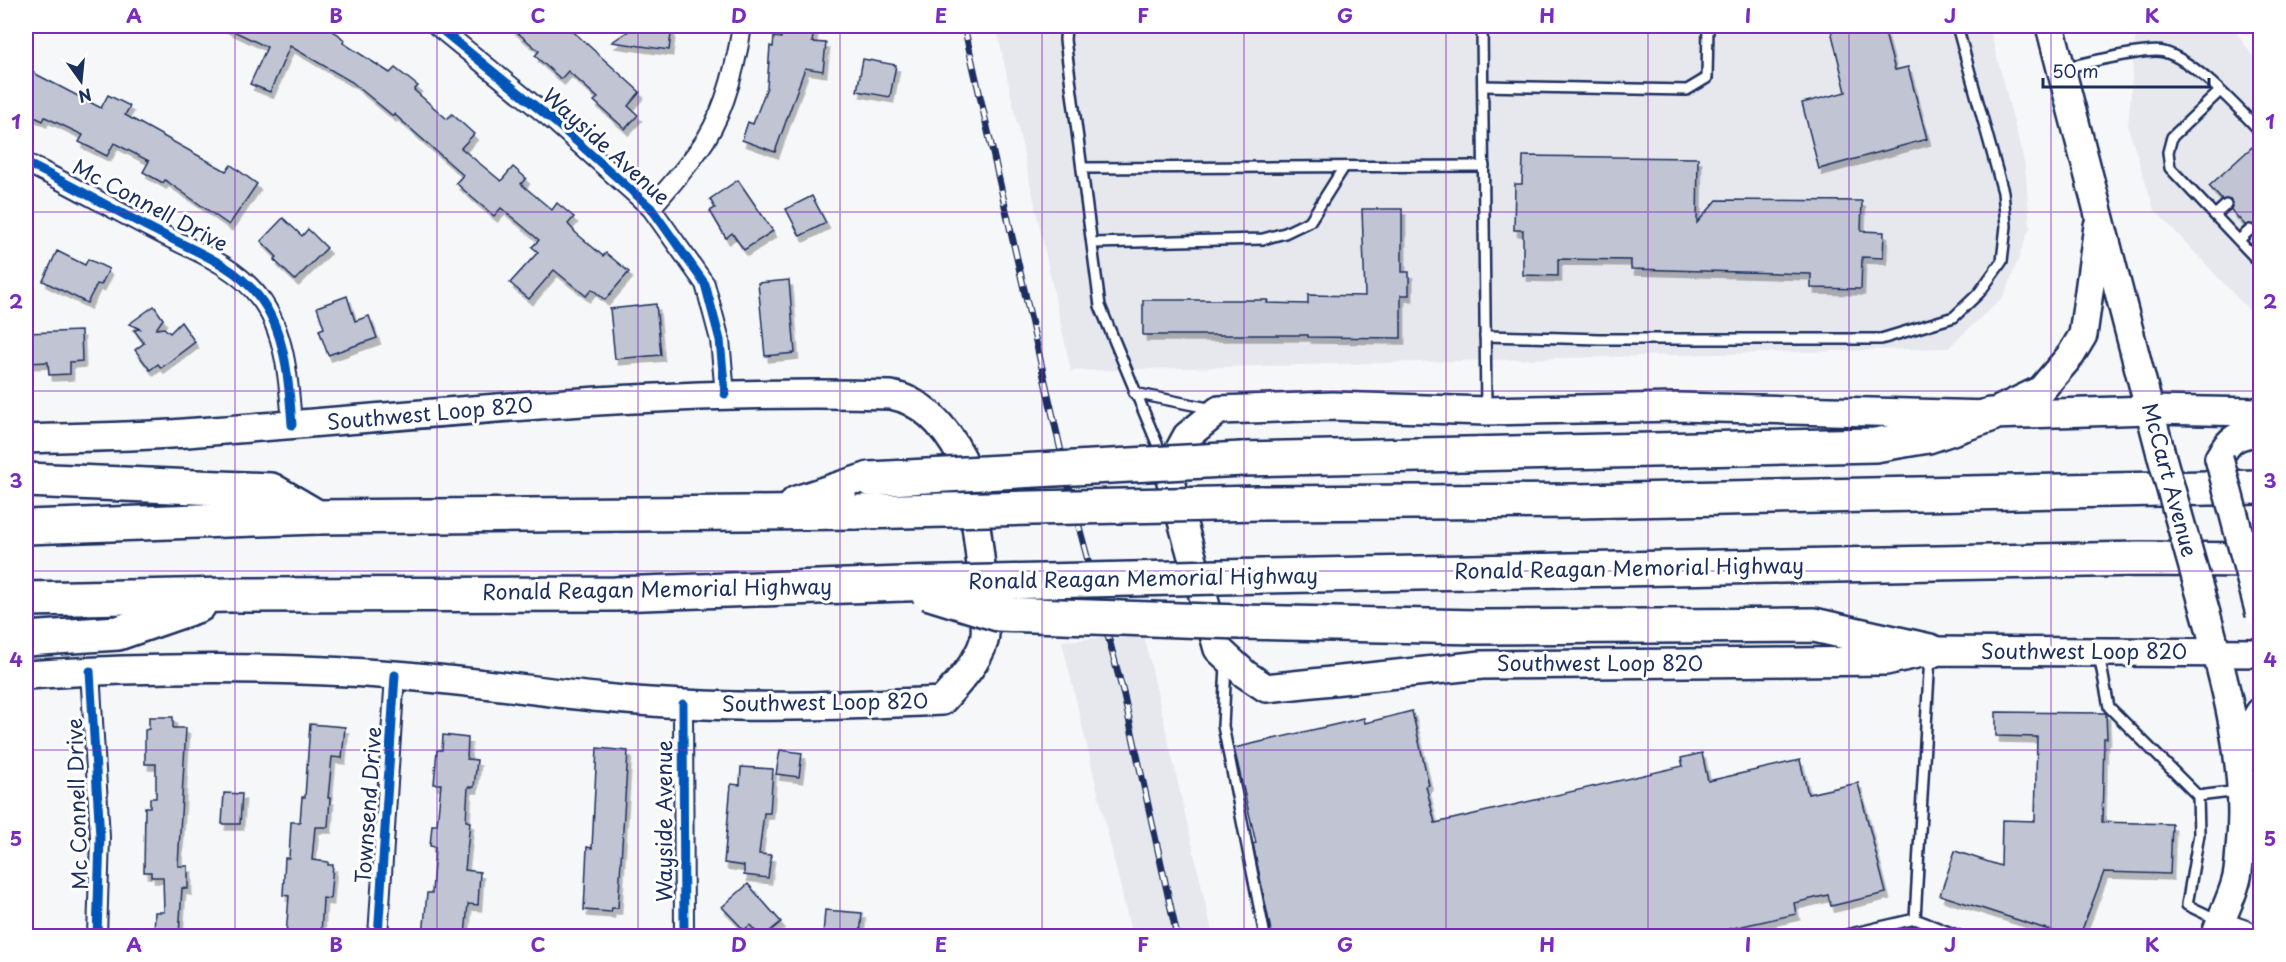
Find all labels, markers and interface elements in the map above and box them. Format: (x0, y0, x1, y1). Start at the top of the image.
text: A (126, 0, 142, 30)
text: B (329, 0, 343, 30)
text: C (530, 0, 546, 30)
text: D (731, 0, 747, 30)
text: E (935, 0, 947, 30)
text: F (1137, 0, 1149, 30)
text: G (1337, 0, 1353, 30)
text: H (1539, 0, 1555, 30)
text: I (1745, 0, 1751, 30)
text: J (1944, 0, 1956, 30)
text: K (2145, 0, 2160, 30)
north arrow (51, 51, 111, 111)
scale bar (2043, 51, 2210, 89)
text: 50 m (2052, 57, 2099, 84)
street label: Wayside Avenue (536, 79, 678, 212)
text: N (76, 83, 94, 110)
text: 1 (11, 106, 21, 136)
text: 1 (2265, 106, 2275, 136)
street label: Mc Connell Drive (67, 150, 234, 259)
text: 2 (9, 286, 23, 316)
text: 2 (2263, 286, 2277, 316)
street label: Southwest Loop 820 (326, 387, 534, 437)
street label: McCart Avenue (2135, 399, 2207, 560)
text: 3 (9, 465, 23, 495)
text: 3 (2263, 465, 2277, 495)
street label: Ronald Reagan Memorial Highway (1454, 548, 1804, 586)
street label: Ronald Reagan Memorial Highway (968, 558, 1318, 596)
street label: Ronald Reagan Memorial Highway (482, 569, 832, 607)
street label: Southwest Loop 820 (1981, 634, 2187, 666)
text: 4 (9, 644, 23, 674)
text: 4 (2263, 644, 2277, 674)
street label: Southwest Loop 820 (1497, 646, 1703, 678)
street label: Southwest Loop 820 (721, 683, 928, 719)
street label: Mc Connell Drive (57, 718, 95, 891)
street label: Townsend Drive (346, 725, 388, 884)
street label: Wayside Avenue (647, 740, 679, 902)
text: 5 (10, 823, 22, 853)
text: 5 (2264, 823, 2276, 853)
text: A (126, 929, 142, 959)
text: B (329, 929, 343, 959)
text: C (530, 929, 546, 959)
text: D (731, 929, 747, 959)
text: E (935, 929, 947, 959)
text: F (1137, 929, 1149, 959)
text: G (1337, 929, 1353, 959)
text: H (1539, 929, 1555, 959)
text: I (1745, 929, 1751, 959)
text: J (1944, 929, 1956, 959)
text: K (2145, 929, 2160, 959)

